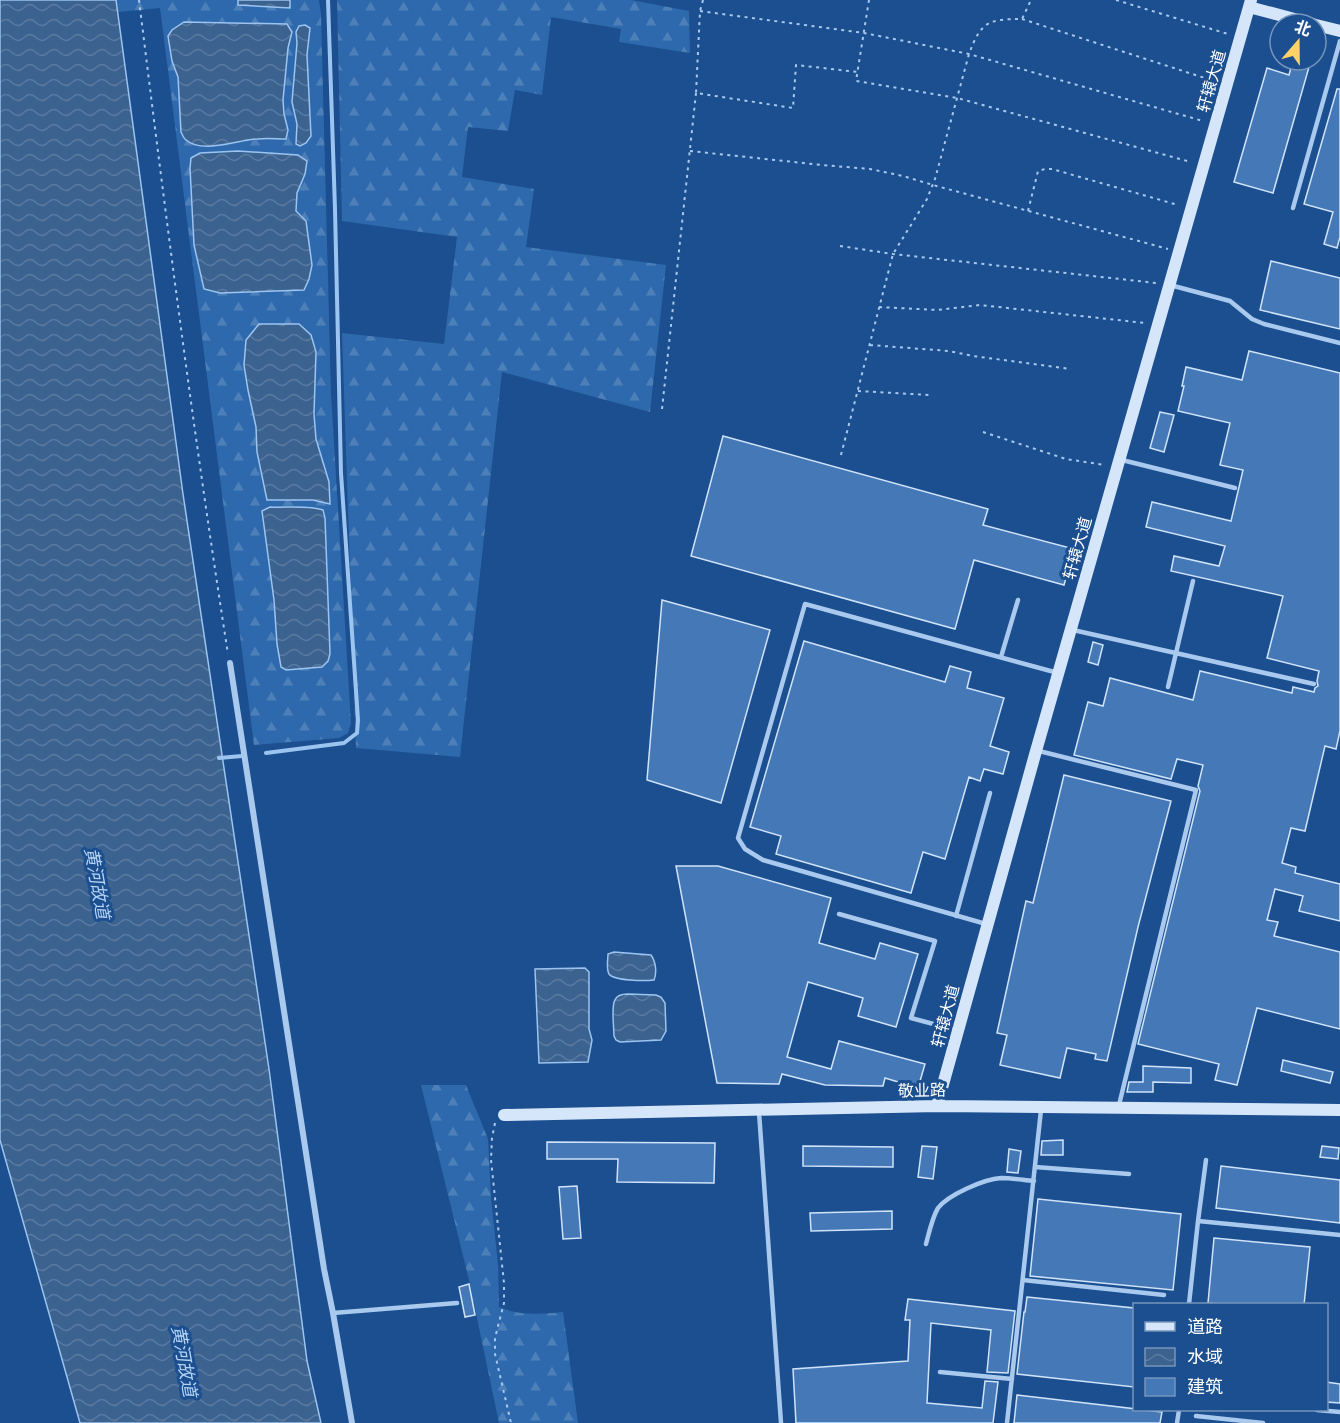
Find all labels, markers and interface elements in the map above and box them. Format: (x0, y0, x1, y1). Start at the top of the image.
north arrow (1268, 12, 1328, 72)
text: 北 (1292, 16, 1314, 40)
street label: 轩辕大道 (1193, 47, 1229, 115)
street label: 轩辕大道 (1059, 514, 1095, 582)
water label: 黄河故道 (81, 846, 116, 923)
street label: 轩辕大道 (927, 982, 963, 1050)
street label: 敬业路 (898, 1080, 946, 1100)
legend (1133, 1303, 1328, 1411)
text: 道路 (1187, 1315, 1223, 1337)
water label: 黄河故道 (168, 1324, 203, 1401)
text: 水域 (1187, 1345, 1223, 1367)
text: 建筑 (1187, 1375, 1223, 1397)

